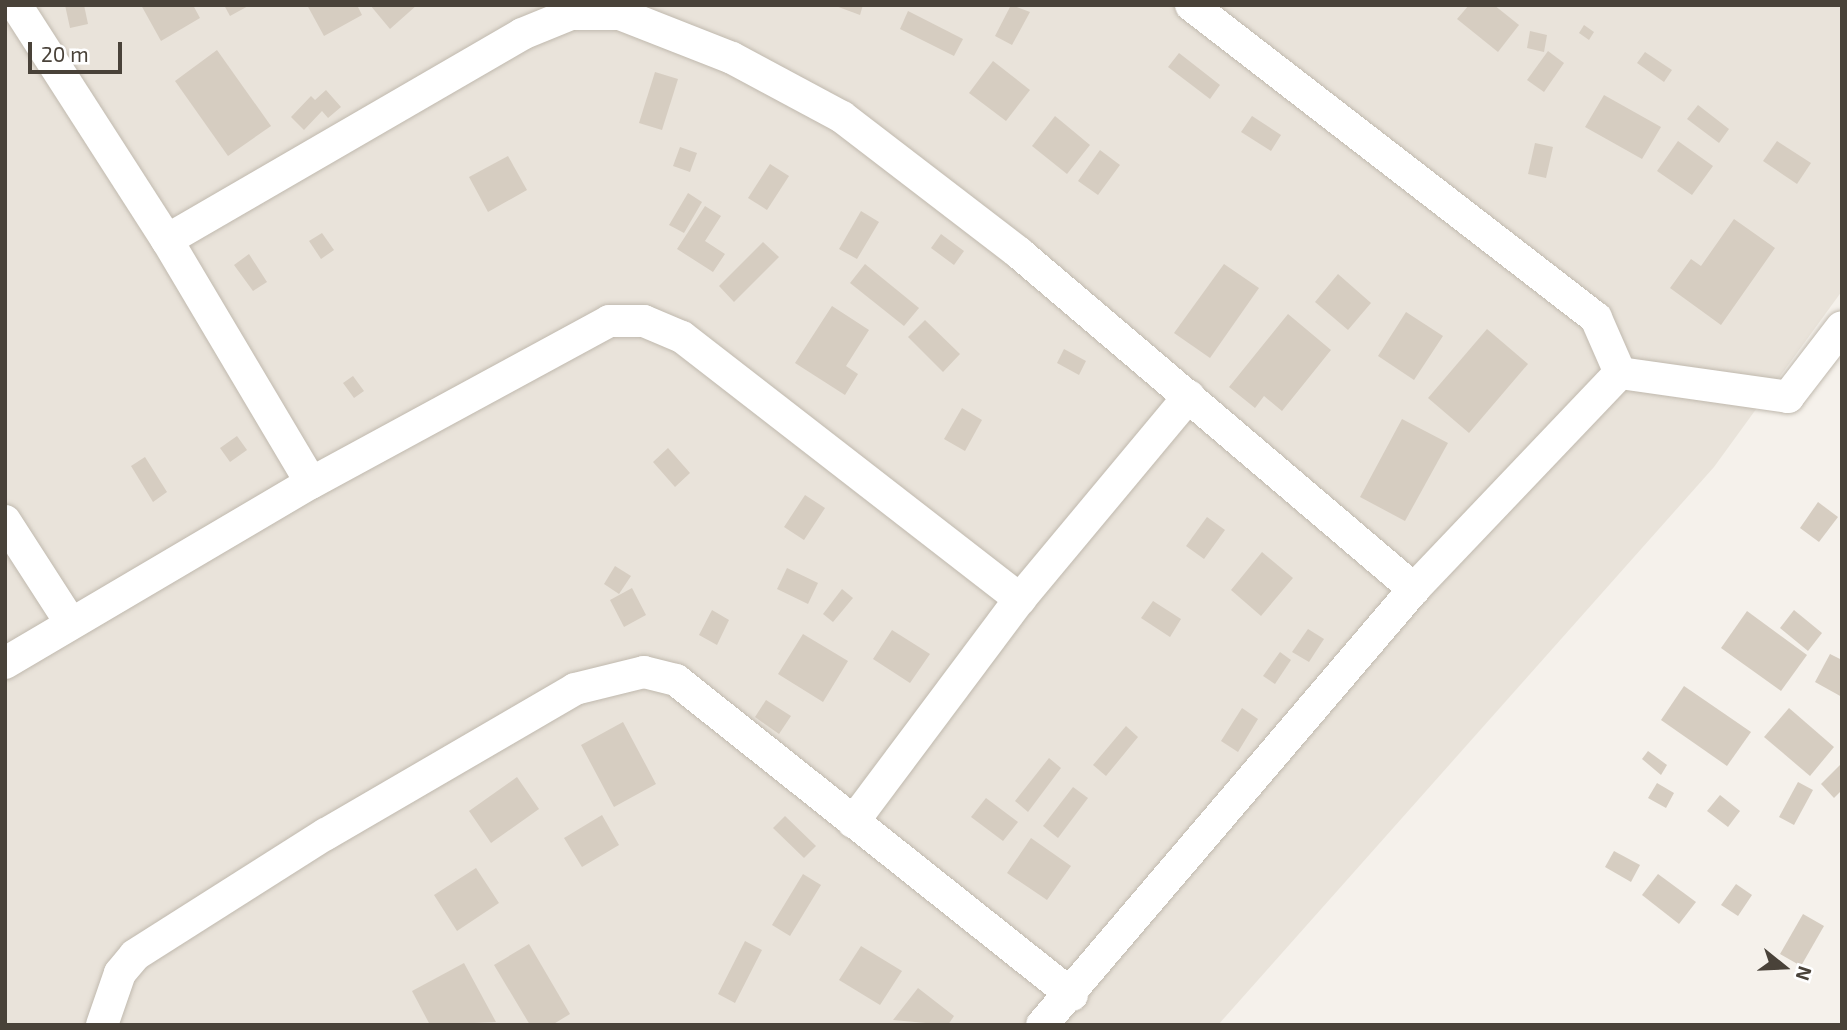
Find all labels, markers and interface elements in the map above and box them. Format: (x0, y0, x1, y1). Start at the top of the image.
scale bar (32, 28, 126, 72)
text: 20 m (41, 41, 89, 66)
north arrow (1749, 932, 1819, 1002)
text: N (1791, 964, 1818, 984)

